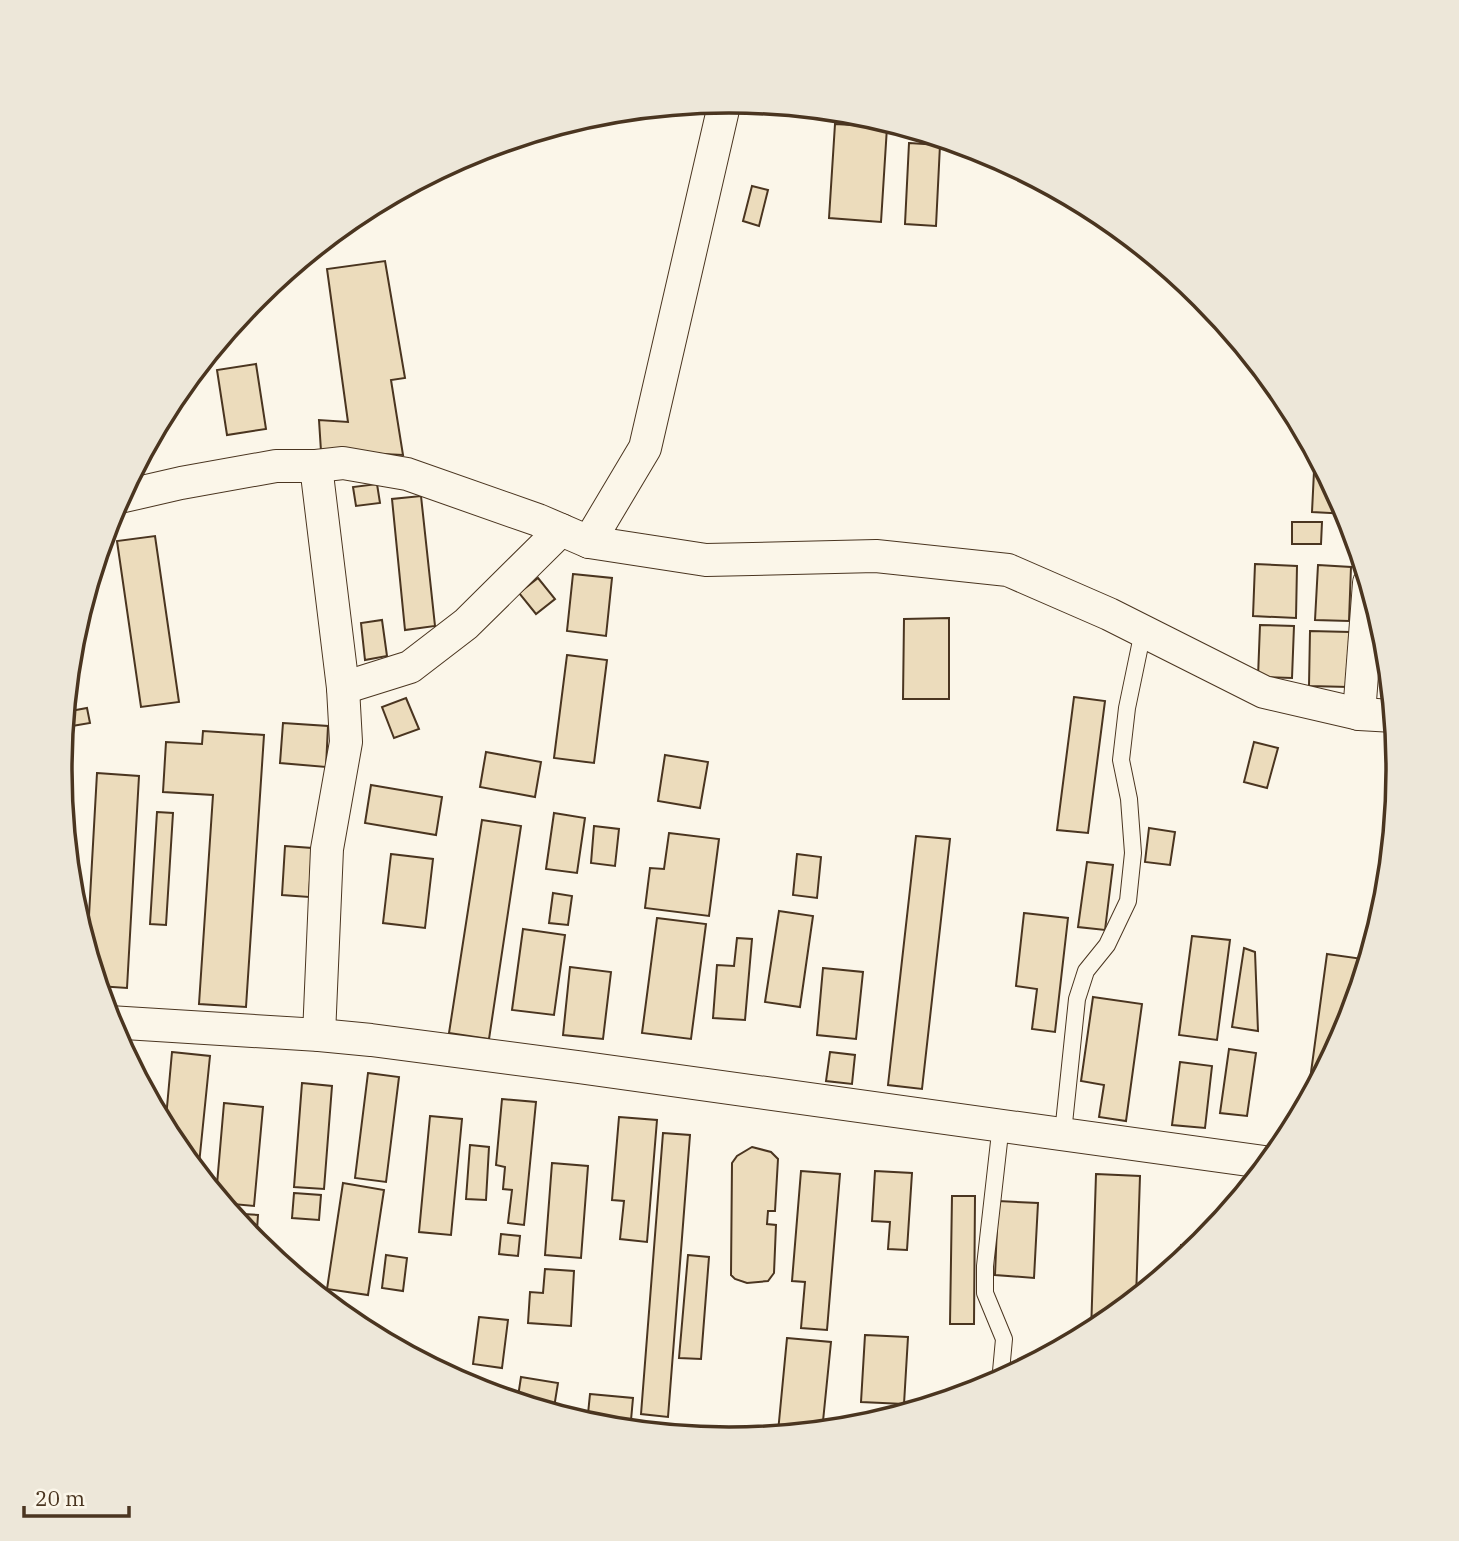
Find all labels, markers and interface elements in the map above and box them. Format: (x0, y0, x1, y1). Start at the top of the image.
scale bar (24, 1474, 130, 1518)
text: 20 m (35, 1484, 85, 1512)

